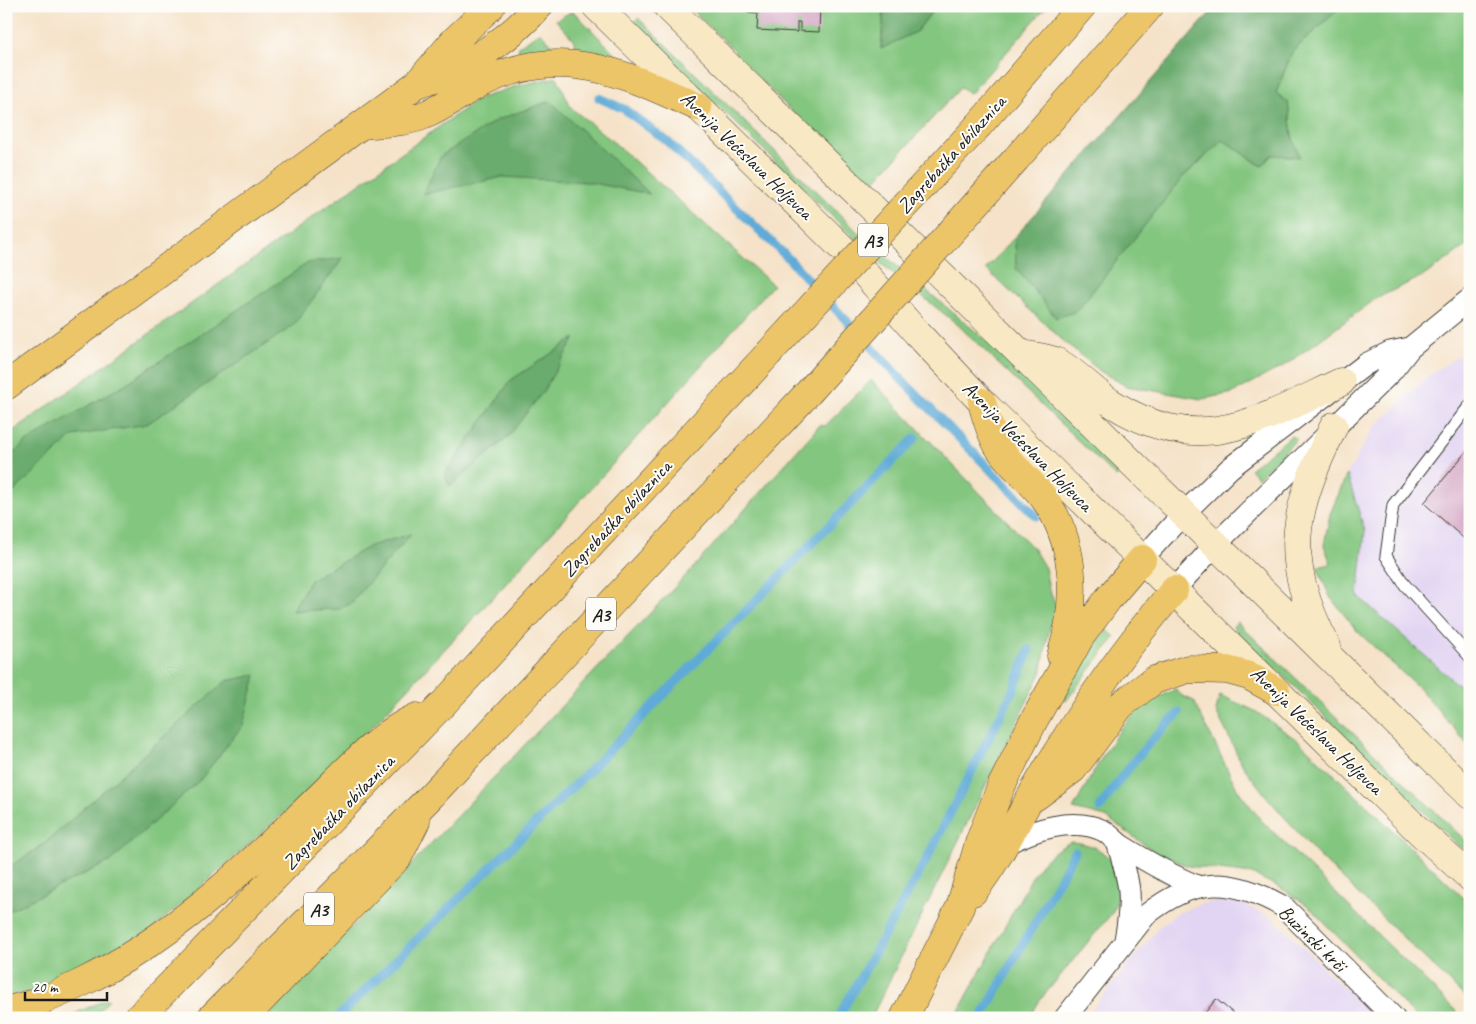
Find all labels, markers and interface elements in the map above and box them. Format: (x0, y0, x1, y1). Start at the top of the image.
street label: Avenija Većeslava Holjevca (675, 86, 819, 226)
street label: Zagrebačka obilaznica (892, 89, 1012, 219)
road number: A3 (858, 224, 888, 256)
street label: Avenija Većeslava Holjevca (957, 376, 1099, 518)
street label: Zagrebačka obilaznica (556, 453, 678, 582)
road number: A3 (586, 598, 616, 630)
street label: Avenija Većeslava Holjevca (1245, 661, 1389, 801)
street label: Zagrebačka obilaznica (277, 748, 401, 875)
road number: A3 (304, 892, 334, 926)
street label: Buzinski krči (1273, 900, 1354, 979)
scale bar (25, 969, 108, 1001)
text: 20 m (32, 978, 59, 997)

